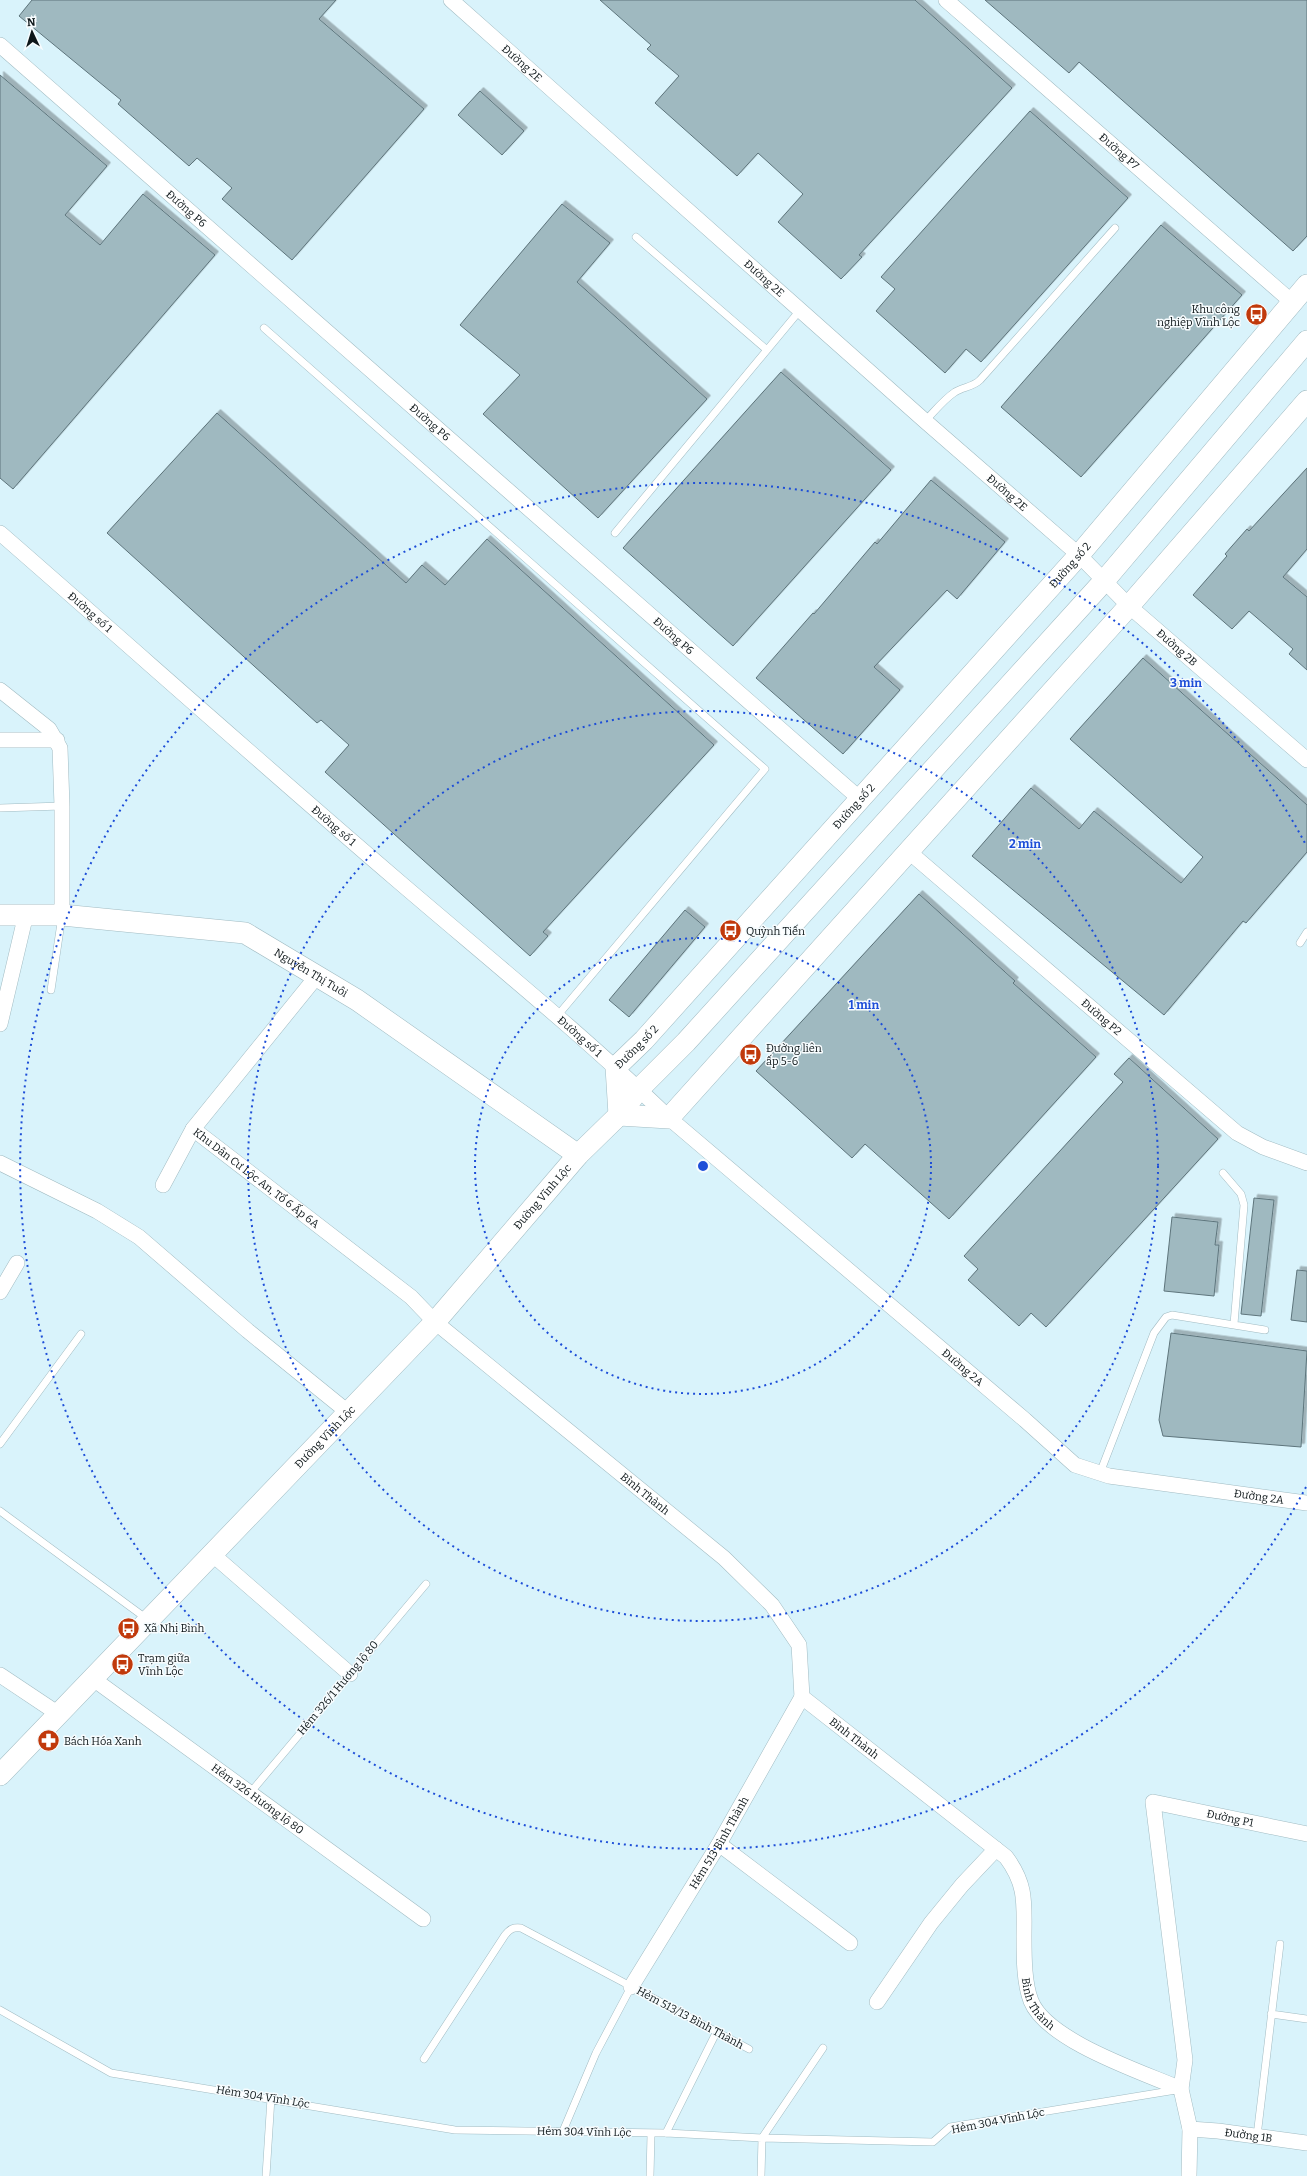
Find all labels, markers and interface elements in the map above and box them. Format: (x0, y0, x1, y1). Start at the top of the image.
north arrow (12, 12, 52, 52)
text: N (27, 16, 37, 29)
street label: Đường 2E (499, 42, 545, 84)
street label: Đường P7 (1097, 130, 1142, 172)
street label: Đường P6 (164, 187, 209, 230)
street label: Đường 2E (742, 257, 787, 300)
bus stop icon: Khu công nghiệp Vĩnh Lộc (1243, 302, 1269, 328)
place label: Khu công nghiệp Vĩnh Lộc (1157, 303, 1240, 329)
street label: Đường P6 (407, 401, 453, 443)
street label: Đường 2E (984, 471, 1030, 514)
street label: Đường số 2 (1046, 540, 1093, 590)
street label: Đường số 1 (65, 589, 115, 635)
street label: Đường P6 (651, 614, 697, 657)
street label: Đường 2B (1154, 626, 1200, 669)
text: 3 min (1170, 676, 1202, 690)
street label: Đường số 2 (830, 781, 877, 832)
street label: Đường số 1 (309, 803, 359, 849)
text: 2 min (1009, 837, 1041, 851)
bus stop icon: Quỳnh Tiến (717, 918, 743, 944)
place label: Quỳnh Tiến (746, 924, 805, 938)
street label: Nguyễn Thị Tuôi (272, 946, 351, 1000)
street label: Đường P2 (1079, 996, 1124, 1038)
text: 1 min (849, 998, 879, 1012)
street label: Đường số 1 (555, 1013, 605, 1060)
street label: Đường số 2 (612, 1022, 661, 1071)
bus stop icon: Đường liên ấp 5-6 (738, 1041, 764, 1067)
place label: Đường liên ấp 5-6 (766, 1042, 822, 1068)
street label: Khu Dân Cư Lộc An, Tổ 6 Ấp 6A (191, 1125, 322, 1231)
centre of rings (696, 1159, 710, 1173)
street label: Đường Vĩnh Lộc (511, 1161, 574, 1232)
street label: Đường 2A (939, 1346, 986, 1389)
street label: Đường Vĩnh Lộc (292, 1403, 358, 1471)
street label: Bình Thành (618, 1470, 672, 1517)
street label: Đường 2A (1233, 1487, 1285, 1506)
bus stop icon: Xã Nhị Bình (115, 1615, 141, 1641)
place label: Xã Nhị Bình (144, 1622, 205, 1635)
street label: Hẻm 326/1 Hương lộ 80 (295, 1638, 381, 1738)
bus stop icon: Trạm giữa Vĩnh Lộc (109, 1651, 135, 1677)
place label: Trạm giữa Vĩnh Lộc (138, 1652, 190, 1678)
street label: Bình Thành (827, 1715, 882, 1762)
pharmacy icon: Bách Hóa Xanh (36, 1728, 62, 1754)
place label: Bách Hóa Xanh (64, 1735, 142, 1748)
street label: Hẻm 326 Hương lộ 80 (209, 1761, 306, 1837)
street label: Hẻm 513 Bình Thành (686, 1794, 751, 1891)
street label: Đường P1 (1206, 1807, 1255, 1829)
street label: Bình Thành (1019, 1977, 1058, 2033)
street label: Hẻm 513/13 Bình Thành (634, 1984, 746, 2052)
street label: Hẻm 304 Vĩnh Lộc (215, 2083, 311, 2111)
street label: Hẻm 304 Vĩnh Lộc (950, 2106, 1046, 2136)
street label: Hẻm 304 Vĩnh Lộc (537, 2125, 632, 2139)
street label: Đường 1B (1224, 2125, 1273, 2145)

